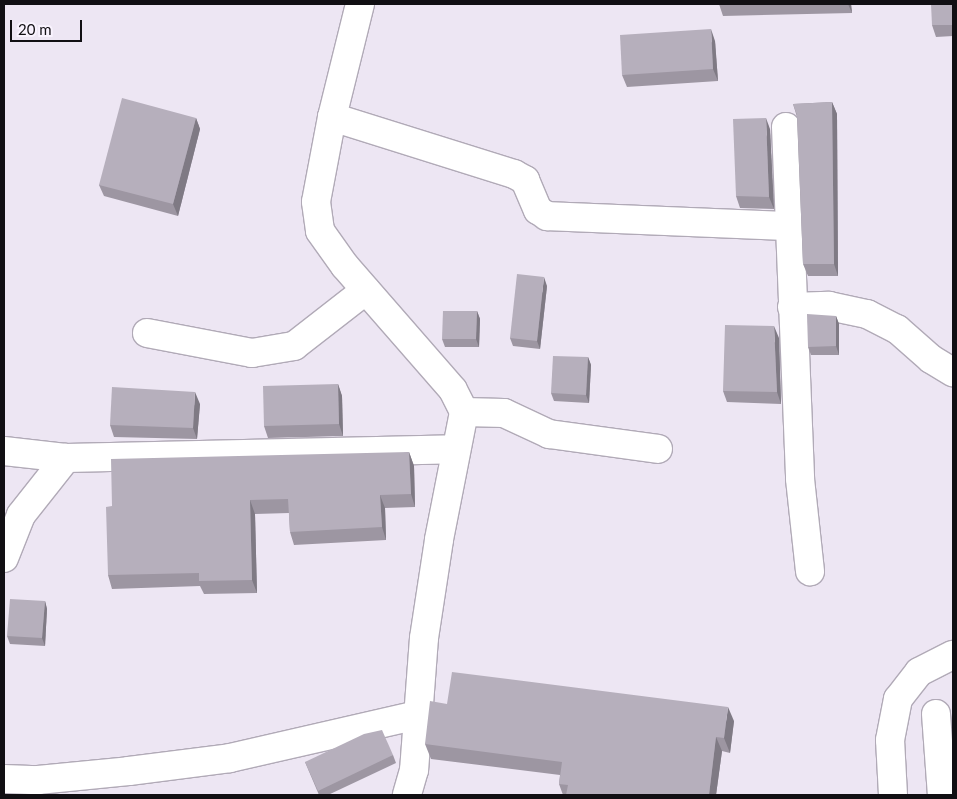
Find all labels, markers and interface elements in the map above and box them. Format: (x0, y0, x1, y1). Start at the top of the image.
scale bar (12, 10, 85, 42)
text: 20 m (18, 20, 52, 38)

